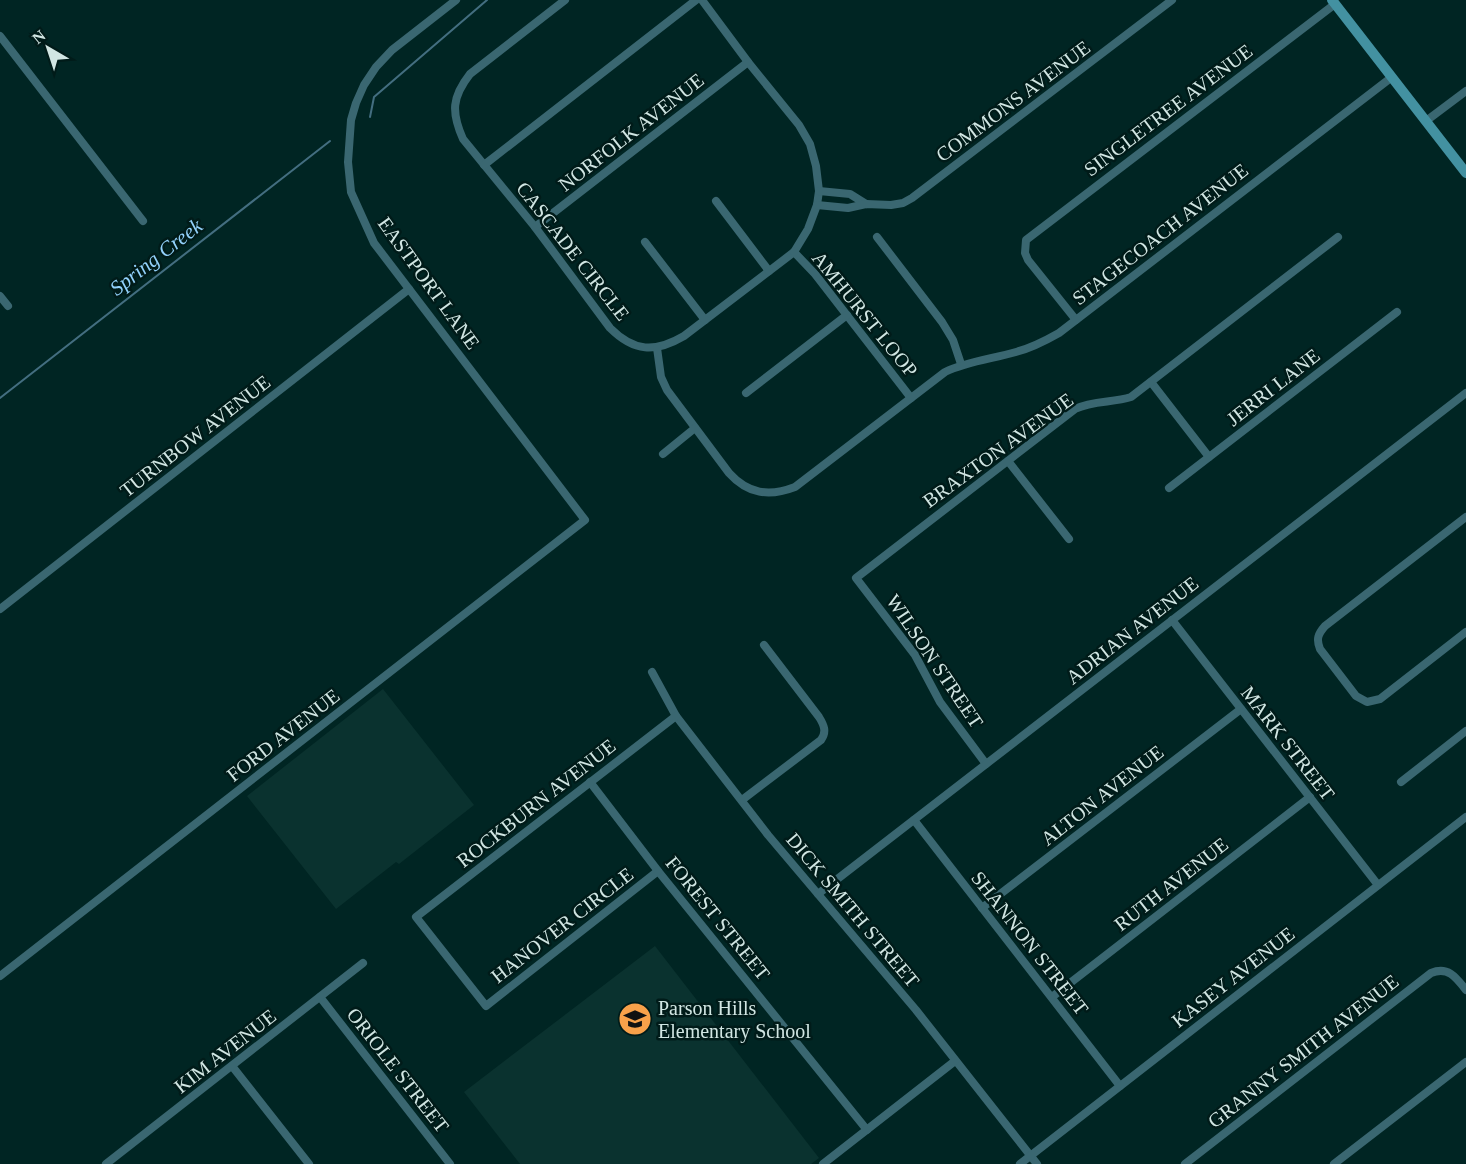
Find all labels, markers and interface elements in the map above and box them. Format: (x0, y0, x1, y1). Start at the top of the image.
north arrow (18, 18, 78, 78)
text: N (29, 26, 49, 47)
street label: COMMONS AVENUE (932, 36, 1094, 166)
street label: SINGLETREE AVENUE (1080, 40, 1256, 180)
street label: NORFOLK AVENUE (554, 69, 708, 195)
street label: STAGECOACH AVENUE (1068, 159, 1252, 309)
street label: CASCADE CIRCLE (512, 177, 634, 325)
water label: Spring Creek (105, 213, 208, 301)
street label: EASTPORT LANE (374, 213, 484, 353)
street label: AMHURST LOOP (808, 247, 922, 381)
street label: JERRI LANE (1222, 344, 1324, 430)
street label: TURNBOW AVENUE (116, 371, 274, 501)
street label: BRAXTON AVENUE (919, 388, 1077, 512)
street label: ADRIAN AVENUE (1062, 572, 1202, 688)
street label: WILSON STREET (882, 590, 988, 732)
street label: MARK STREET (1237, 682, 1339, 804)
street label: FORD AVENUE (222, 684, 344, 786)
street label: ROCKBURN AVENUE (453, 734, 619, 872)
street label: ALTON AVENUE (1036, 740, 1168, 850)
street label: DICK SMITH STREET (782, 828, 924, 992)
street label: RUTH AVENUE (1110, 833, 1232, 935)
street label: FOREST STREET (661, 852, 775, 984)
street label: HANOVER CIRCLE (487, 863, 637, 987)
street label: SHANNON STREET (967, 867, 1093, 1019)
street label: KASEY AVENUE (1167, 922, 1299, 1032)
street label: GRANNY SMITH AVENUE (1203, 970, 1403, 1132)
place label: Parson Hills Elementary School (658, 997, 811, 1043)
school or university icon: Parson Hills Elementary School (617, 1001, 653, 1037)
street label: ORIOLE STREET (343, 1003, 453, 1137)
street label: KIM AVENUE (170, 1005, 280, 1097)

